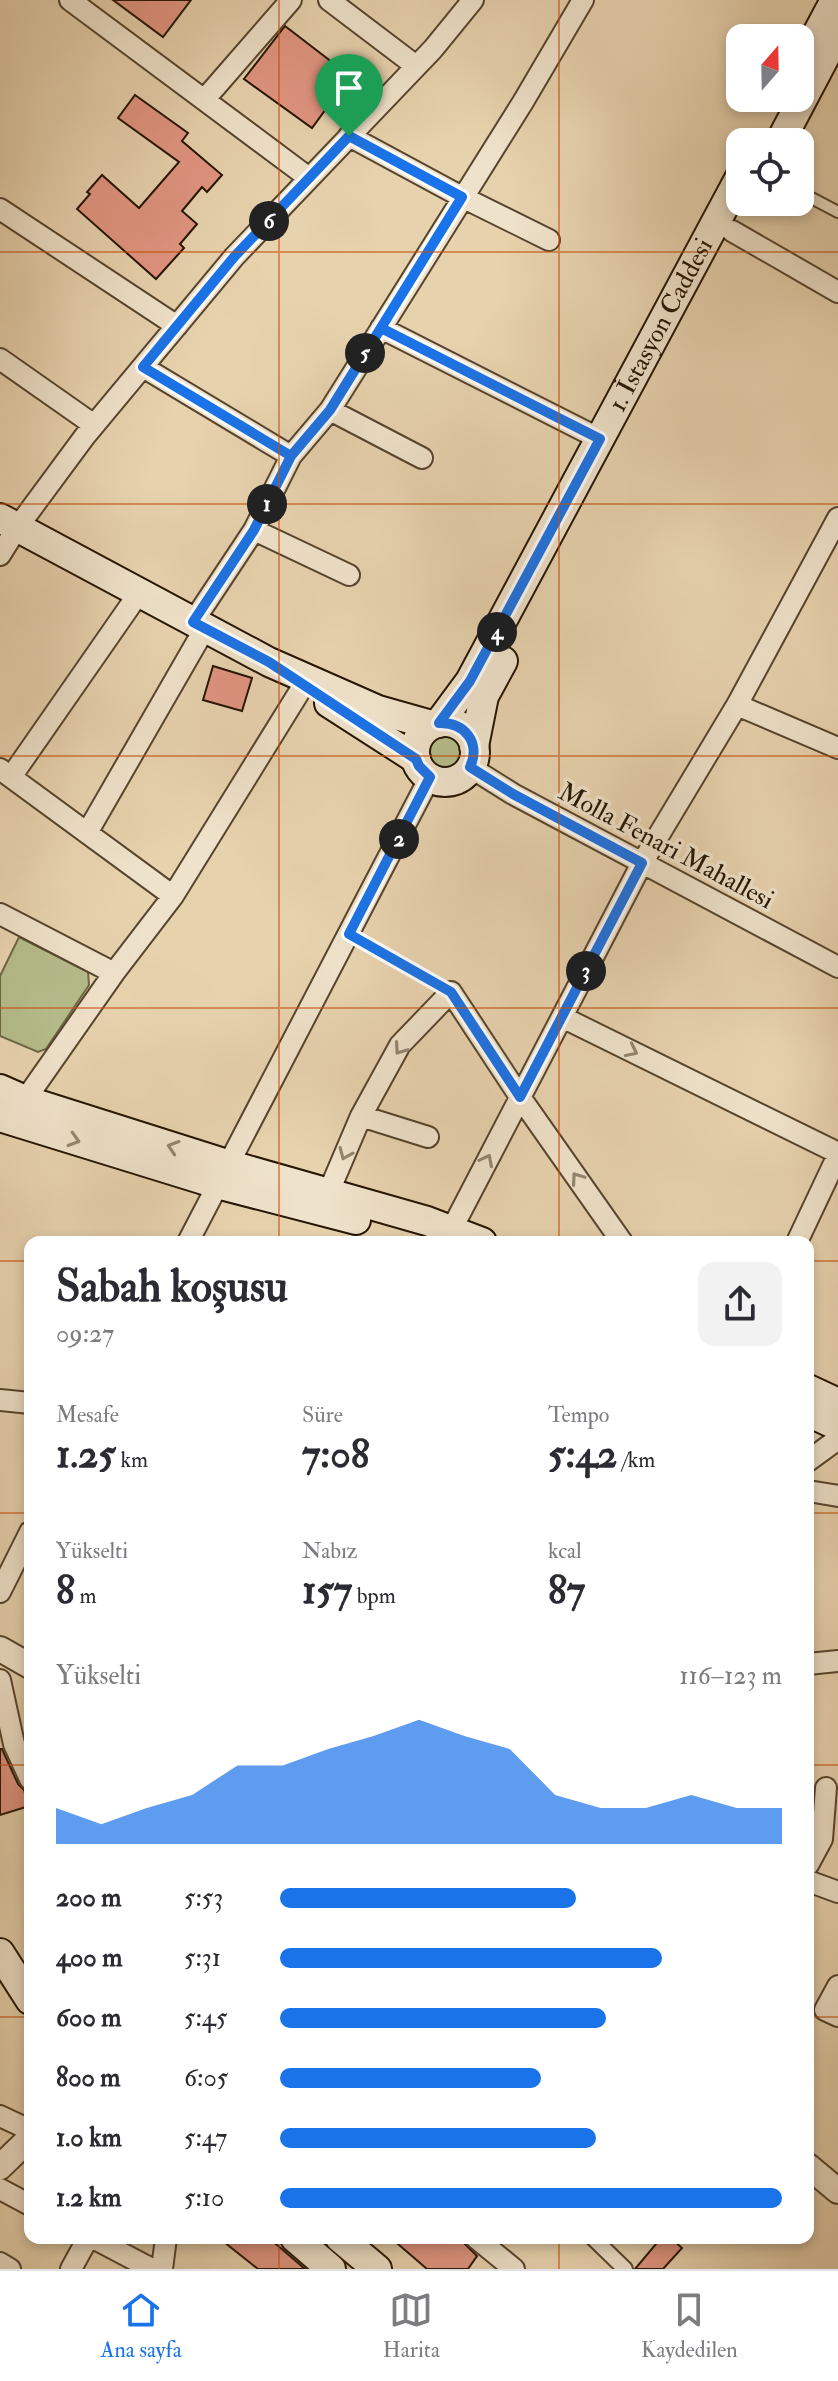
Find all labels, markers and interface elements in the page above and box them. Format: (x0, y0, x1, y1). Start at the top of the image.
north arrow (726, 24, 814, 112)
map controls (726, 24, 814, 216)
pin (315, 54, 383, 136)
icon: arrive (327, 66, 371, 110)
button: locate (726, 128, 814, 216)
pin: 6 (249, 201, 289, 241)
text: 6 (263, 207, 275, 235)
street label: 1. İstasyon Caddesi (601, 233, 720, 417)
pin: 5 (345, 333, 385, 373)
text: 5 (360, 339, 370, 367)
pin: 1 (247, 484, 287, 524)
text: 1 (263, 490, 271, 518)
pin: 4 (477, 612, 517, 652)
text: 4 (491, 618, 503, 646)
street label: Molla Fenari Mahallesi (553, 776, 779, 916)
pin: 2 (379, 819, 419, 859)
text: 2 (393, 825, 405, 853)
pin: 3 (566, 951, 606, 991)
text: 3 (582, 957, 590, 985)
one-way arrow (394, 1040, 409, 1054)
one-way arrow (624, 1041, 639, 1057)
one-way arrow (67, 1131, 81, 1147)
one-way arrow (167, 1140, 180, 1156)
one-way arrow (338, 1146, 354, 1160)
one-way arrow (478, 1154, 493, 1169)
one-way arrow (572, 1173, 587, 1187)
text: Sabah koşusu (56, 1260, 288, 1315)
button: share (698, 1262, 782, 1346)
text: 09:27 (56, 1318, 114, 1350)
text: Mesafe (56, 1401, 119, 1429)
text: Süre (302, 1401, 343, 1429)
text: Tempo (548, 1401, 609, 1429)
text: 1.25 (56, 1429, 116, 1480)
text: 7:08 (302, 1429, 370, 1480)
text: 5:42 (548, 1429, 617, 1480)
text: km (116, 1446, 148, 1474)
text: /km (617, 1446, 655, 1474)
text: Yükselti (56, 1537, 128, 1565)
text: Nabız (302, 1537, 358, 1565)
text: kcal (548, 1537, 582, 1565)
text: 8 (56, 1565, 75, 1616)
text: 157 (302, 1565, 352, 1616)
text: 87 (548, 1565, 585, 1616)
text: m (75, 1582, 96, 1610)
text: bpm (352, 1582, 396, 1610)
text: Yükselti (56, 1660, 141, 1692)
text: 116–123 m (679, 1660, 782, 1692)
text: 200 m (56, 1882, 121, 1914)
text: 5:53 (184, 1882, 223, 1914)
text: 400 m (56, 1942, 122, 1974)
text: 5:31 (184, 1942, 221, 1974)
text: 600 m (56, 2002, 121, 2034)
text: 5:45 (184, 2002, 227, 2034)
text: 800 m (56, 2062, 121, 2094)
text: 6:05 (184, 2062, 228, 2094)
text: 1.0 km (56, 2122, 122, 2154)
text: 5:47 (184, 2122, 227, 2154)
text: 1.2 km (56, 2182, 122, 2214)
text: 5:10 (184, 2182, 224, 2214)
tab: Ana sayfa (101, 2288, 182, 2364)
tab: Harita (383, 2288, 440, 2364)
tab: Kaydedilen (641, 2288, 737, 2364)

